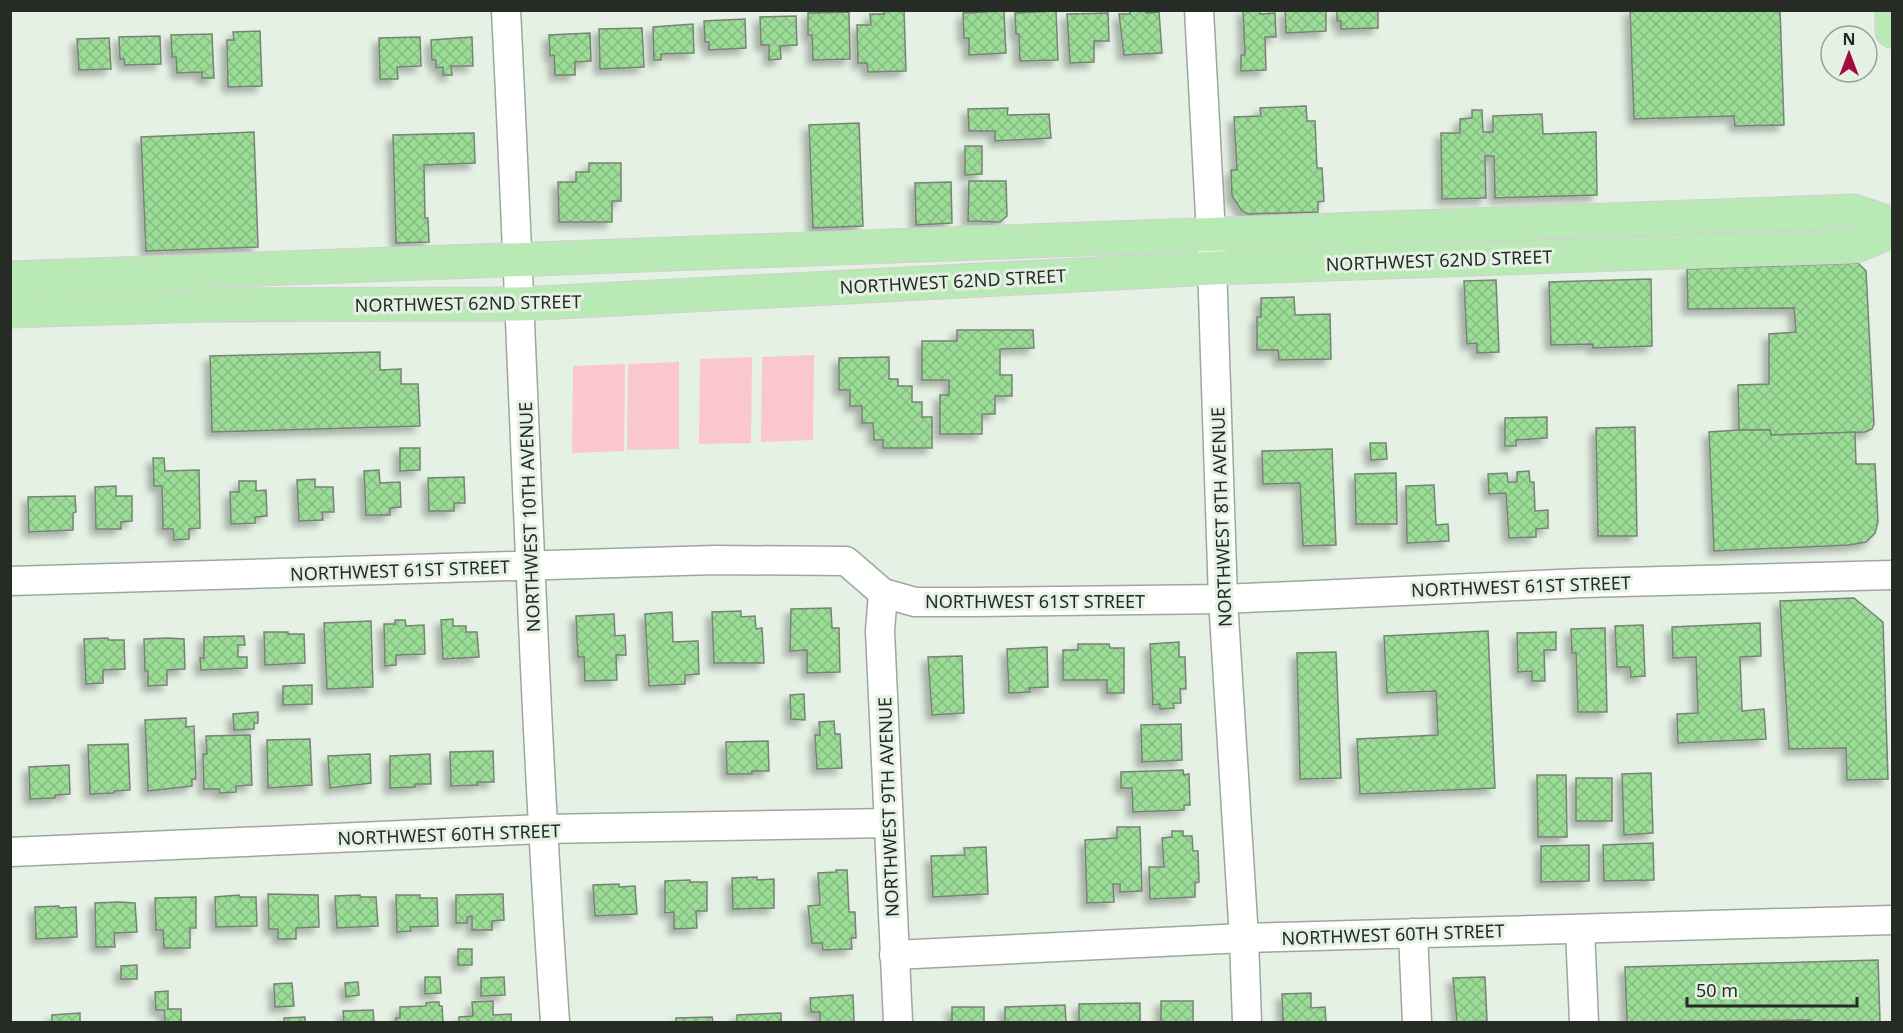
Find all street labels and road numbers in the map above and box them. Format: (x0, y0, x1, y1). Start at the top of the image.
street label: NORTHWEST 62ND STREET (1325, 244, 1553, 276)
street label: NORTHWEST 62ND STREET (839, 263, 1067, 299)
street label: NORTHWEST 62ND STREET (354, 289, 582, 317)
street label: NORTHWEST 10TH AVENUE (513, 401, 545, 633)
street label: NORTHWEST 8TH AVENUE (1205, 406, 1237, 628)
street label: NORTHWEST 61ST STREET (290, 554, 510, 586)
street label: NORTHWEST 61ST STREET (1411, 570, 1631, 602)
street label: NORTHWEST 61ST STREET (925, 589, 1145, 613)
street label: NORTHWEST 9TH AVENUE (872, 696, 904, 918)
street label: NORTHWEST 60TH STREET (337, 818, 561, 850)
street label: NORTHWEST 60TH STREET (1281, 918, 1505, 950)

